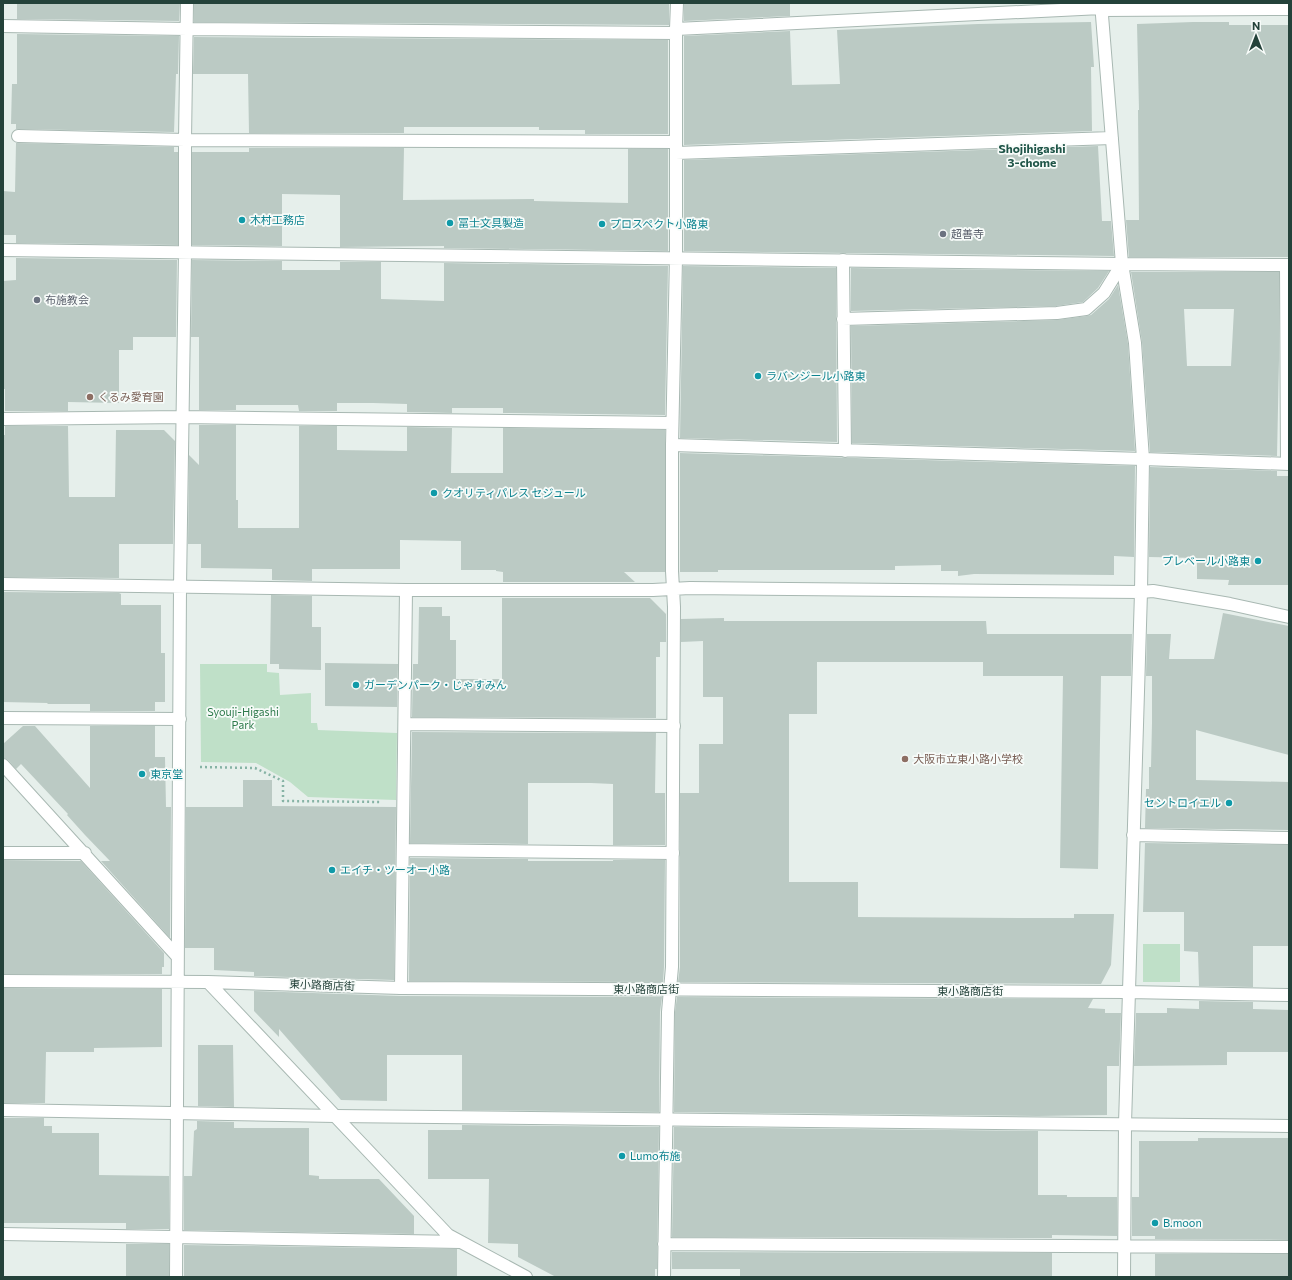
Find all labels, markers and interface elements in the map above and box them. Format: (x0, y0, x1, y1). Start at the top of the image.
north arrow (1236, 16, 1276, 56)
text: N (1252, 19, 1260, 32)
district label: Shojihigashi 3-chome (998, 141, 1066, 169)
place label: 木村工務店 (250, 213, 305, 226)
marker: 木村工務店 (237, 215, 247, 225)
place label: 冨士文具製造 (458, 216, 524, 229)
place label: プロスペクト小路東 (610, 217, 708, 230)
marker: 冨士文具製造 (445, 218, 455, 228)
marker: プロスペクト小路東 (597, 219, 607, 229)
place label: 超善寺 (951, 227, 984, 240)
marker: 超善寺 (938, 229, 948, 239)
place label: 布施教会 (45, 293, 89, 306)
marker: 布施教会 (32, 295, 42, 305)
place label: ラバンジール小路東 (766, 369, 865, 382)
marker: ラバンジール小路東 (753, 371, 763, 381)
place label: くるみ愛育園 (98, 390, 164, 403)
marker: くるみ愛育園 (85, 392, 95, 402)
place label: クオリティパレス セジュール (442, 486, 586, 499)
marker: クオリティパレス セジュール (429, 488, 439, 498)
place label: プレベール小路東 (1162, 554, 1250, 567)
marker: プレベール小路東 (1253, 556, 1263, 566)
place label: ガーデンパーク・じゃすみん (364, 678, 507, 691)
marker: ガーデンパーク・じゃすみん (351, 680, 361, 690)
park label: Syouji-Higashi Park (207, 705, 279, 731)
place label: 大阪市立東小路小学校 (913, 752, 1023, 765)
marker: 大阪市立東小路小学校 (900, 754, 910, 764)
place label: 東京堂 (150, 767, 183, 780)
marker: 東京堂 (137, 769, 147, 779)
place label: セントロイエル (1144, 796, 1221, 809)
marker: セントロイエル (1224, 798, 1234, 808)
place label: エイチ・ツーオー小路 (340, 863, 450, 876)
marker: エイチ・ツーオー小路 (327, 865, 337, 875)
street label: 東小路商店街 (289, 977, 355, 992)
street label: 東小路商店街 (613, 982, 679, 995)
street label: 東小路商店街 (937, 984, 1003, 997)
place label: Lumo布施 (630, 1149, 681, 1162)
marker: Lumo布施 (617, 1151, 627, 1161)
place label: B.moon (1163, 1216, 1202, 1229)
marker: B.moon (1150, 1218, 1160, 1228)

